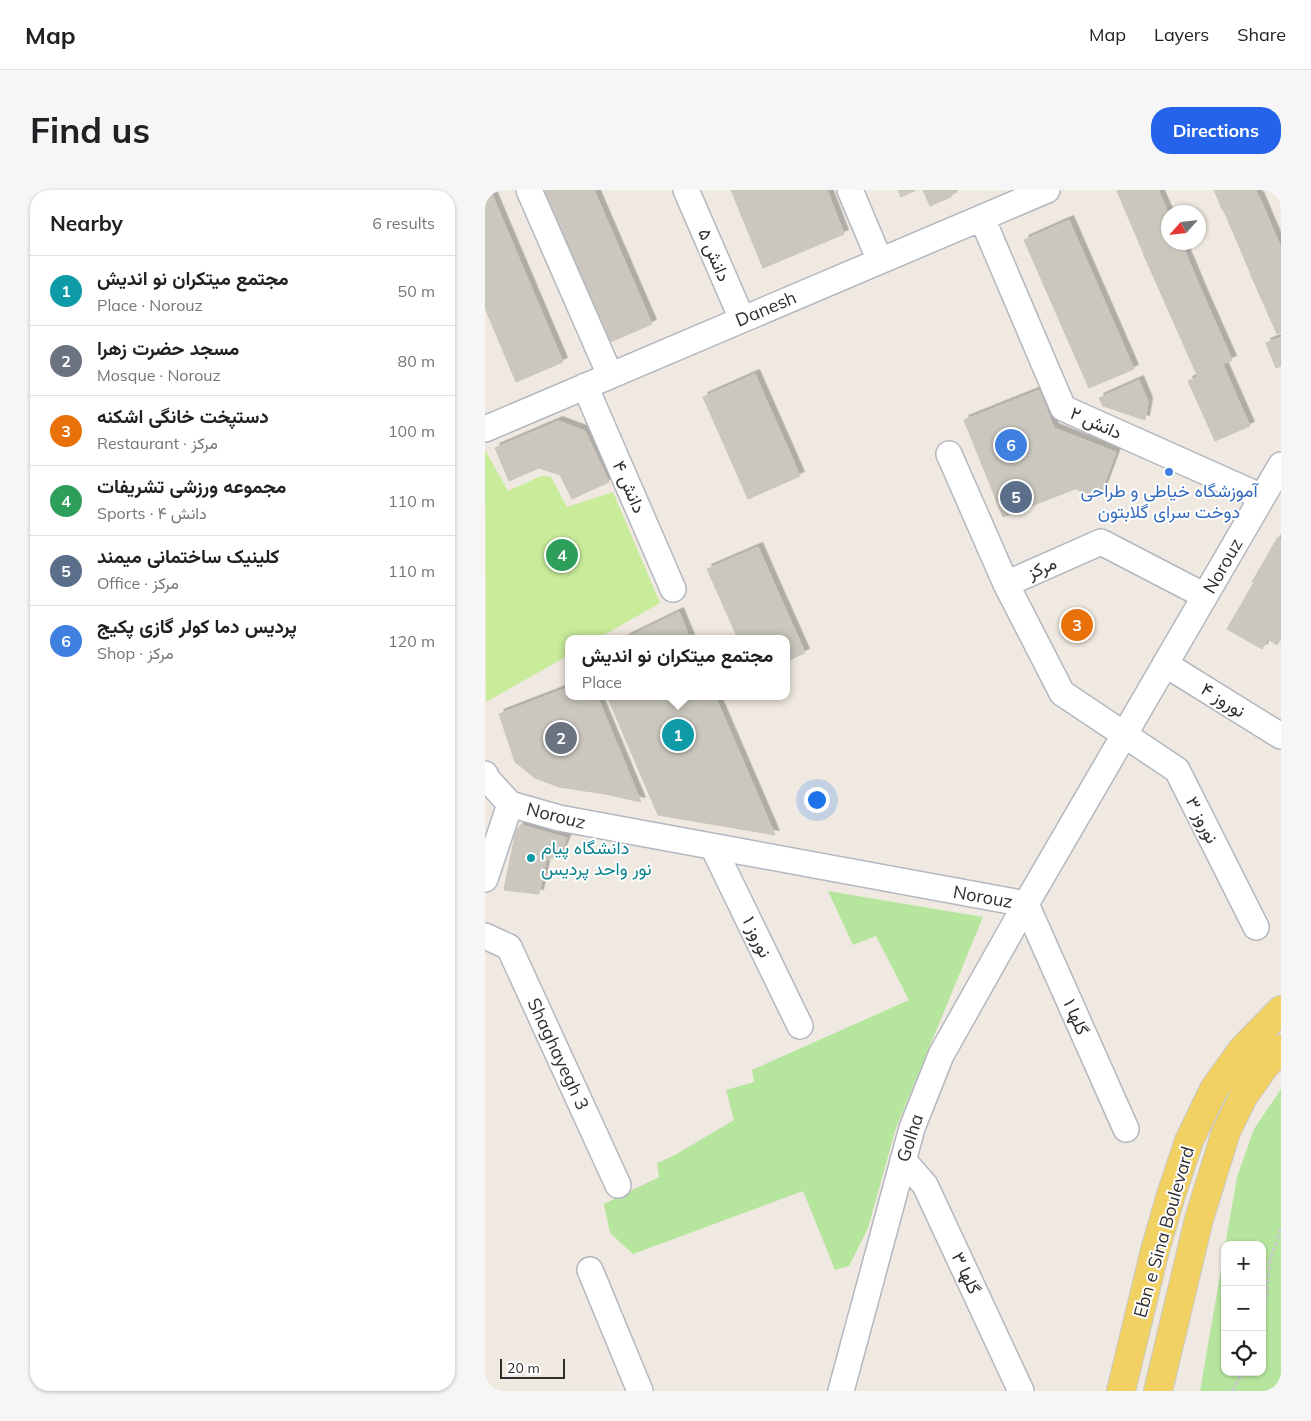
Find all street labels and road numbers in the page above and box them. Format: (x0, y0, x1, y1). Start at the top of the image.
street label: دانش ۵ (693, 225, 736, 285)
street label: Danesh (732, 285, 800, 332)
street label: دانش ۲ (1067, 401, 1126, 444)
street label: دانش ۴ (608, 457, 651, 517)
street label: Norouz (1198, 534, 1248, 598)
street label: مرکز (1023, 551, 1060, 585)
street label: نوروز ۴ (1197, 677, 1250, 722)
street label: نوروز ۳ (1181, 792, 1224, 847)
street label: Norouz (524, 797, 588, 834)
street label: Norouz (951, 880, 1015, 913)
street label: نوروز ۱ (738, 912, 777, 961)
street label: Shaghayegh 3 (523, 994, 594, 1113)
street label: گلها ۱ (1058, 995, 1095, 1039)
street label: Golha (891, 1111, 928, 1165)
street label: Ebn e Sina Boulevard (1128, 1144, 1199, 1320)
street label: گلها ۳ (947, 1248, 986, 1298)

